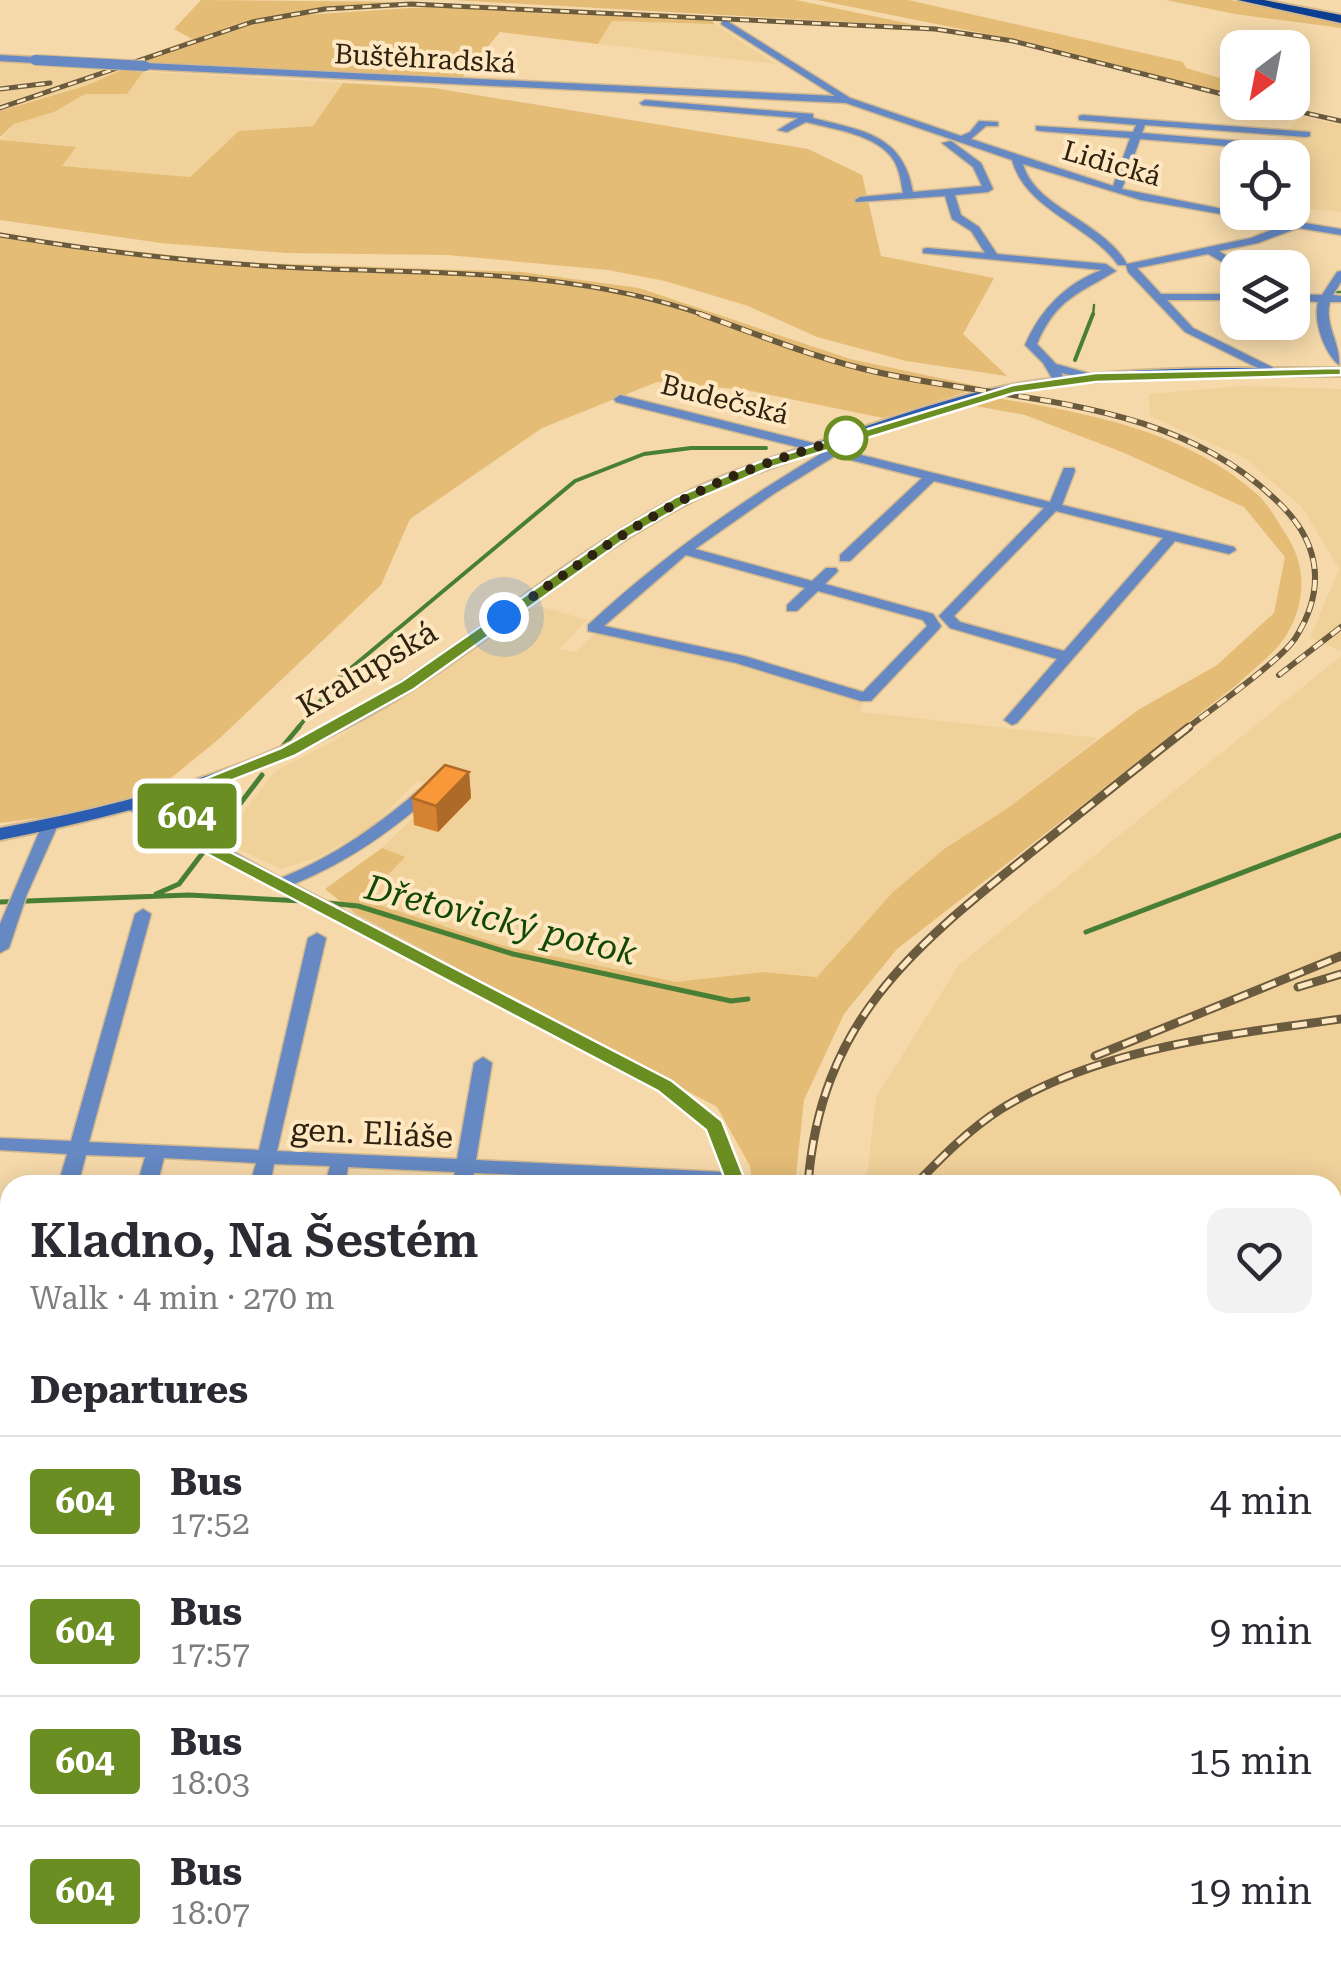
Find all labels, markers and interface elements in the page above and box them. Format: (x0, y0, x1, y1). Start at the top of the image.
north arrow (1220, 30, 1310, 120)
map controls (1220, 30, 1310, 340)
street label: Buštěhradská (333, 37, 517, 80)
street label: Lidická (1059, 134, 1165, 193)
button: locate (1220, 140, 1310, 230)
button: layers (1220, 250, 1310, 340)
street label: Budečská (658, 368, 792, 431)
unlabelled marker (825, 417, 867, 459)
your location (479, 592, 529, 642)
street label: Kralupská (290, 613, 444, 725)
line badge: 604 (130, 784, 244, 848)
text: 604 (158, 796, 216, 837)
water label: Dřetovický potok (360, 867, 641, 974)
street label: gen. Eliáše (290, 1110, 454, 1156)
button: heart (1207, 1208, 1312, 1313)
text: Kladno, Na Šestém (30, 1213, 478, 1269)
text: Walk · 4 min · 270 m (30, 1279, 334, 1317)
text: Departures (30, 1368, 248, 1412)
text: Bus (170, 1460, 242, 1504)
text: 4 min (1210, 1479, 1312, 1523)
text: 604 (56, 1481, 114, 1522)
text: 17:52 (170, 1504, 250, 1542)
text: Bus (170, 1590, 242, 1634)
text: 9 min (1210, 1609, 1312, 1653)
text: 604 (56, 1611, 114, 1652)
text: 17:57 (170, 1634, 250, 1672)
text: Bus (170, 1720, 242, 1764)
text: 15 min (1189, 1739, 1312, 1783)
text: 604 (56, 1741, 114, 1782)
text: 18:03 (170, 1764, 250, 1802)
text: Bus (170, 1850, 242, 1894)
text: 19 min (1189, 1869, 1312, 1913)
text: 604 (56, 1871, 114, 1912)
text: 18:07 (170, 1894, 250, 1932)

